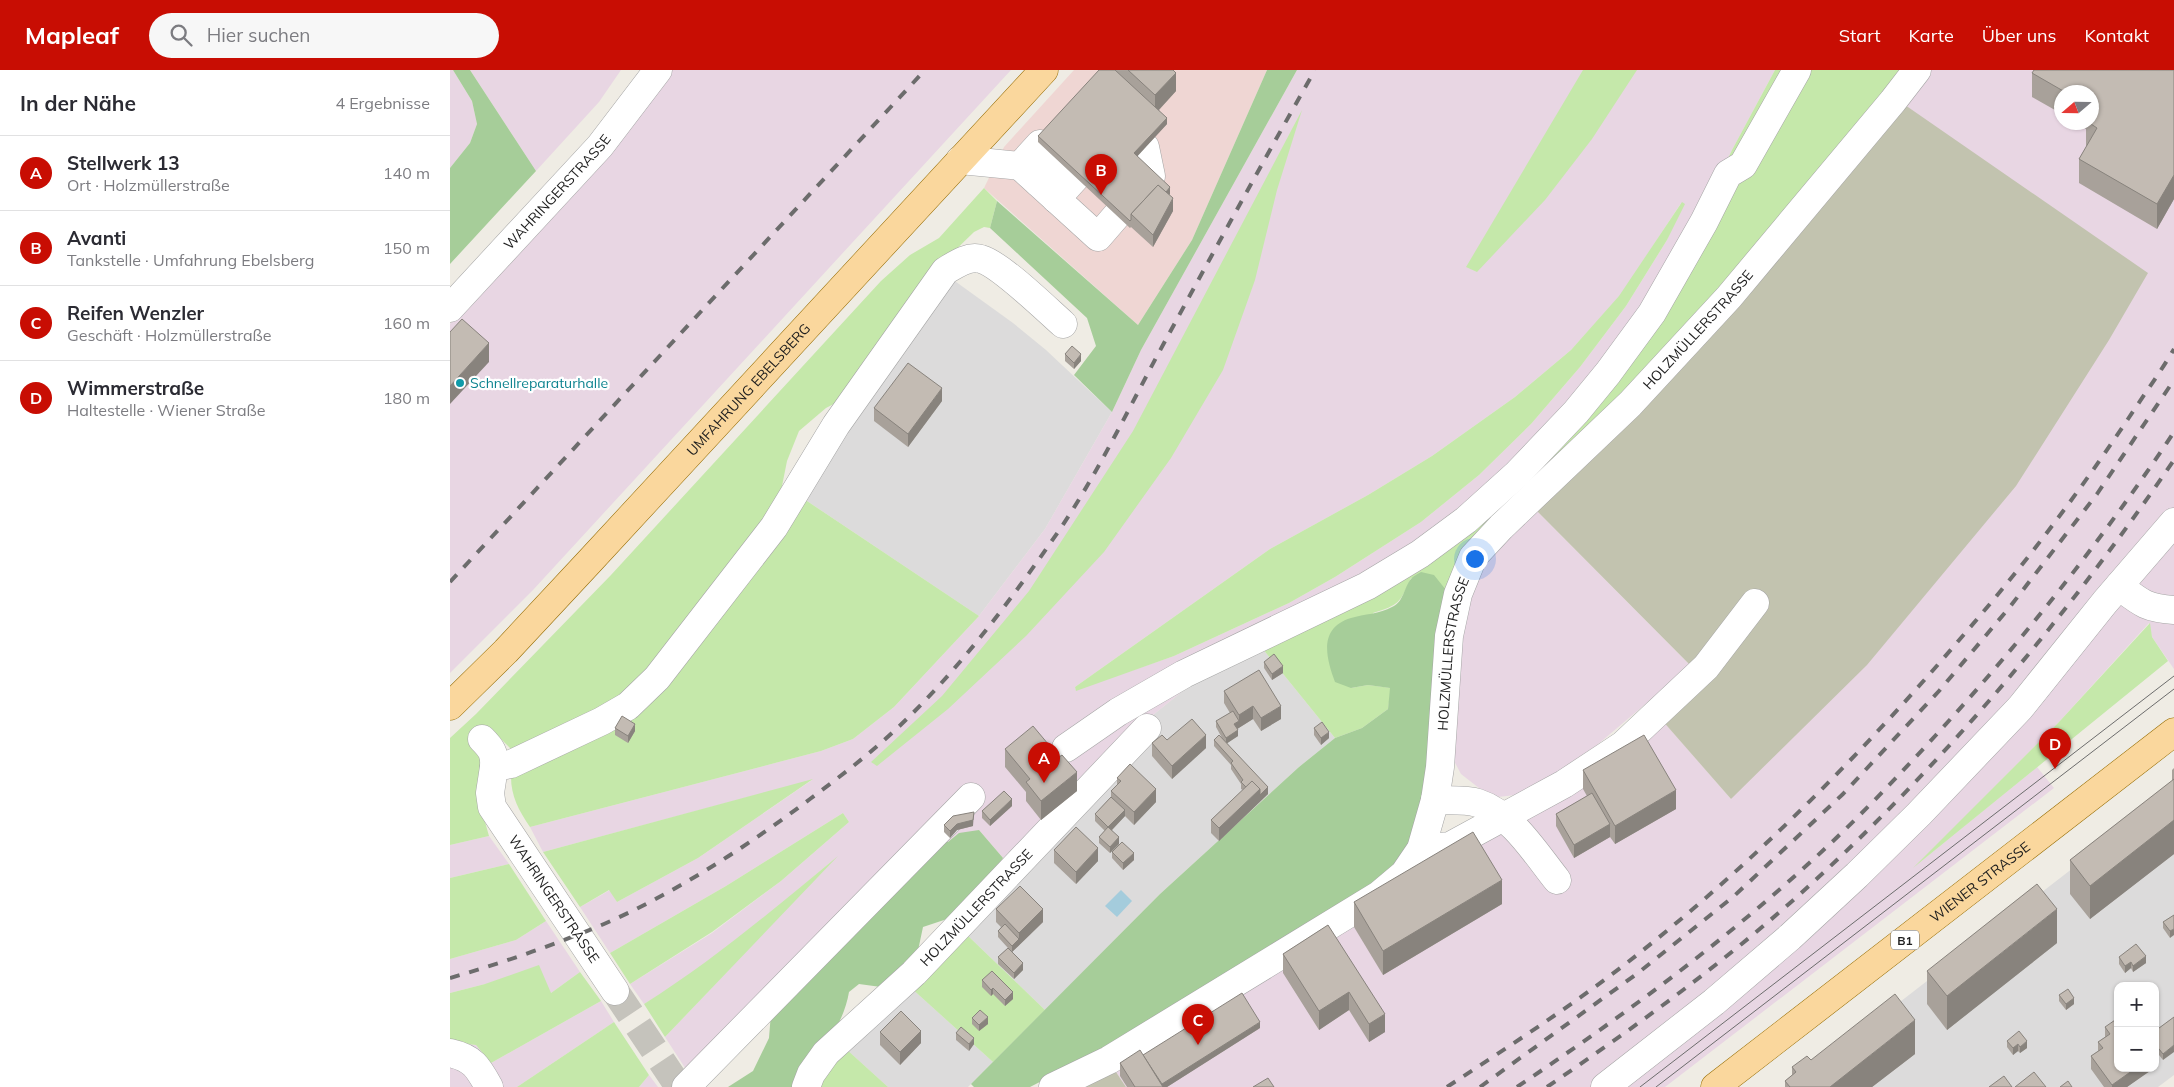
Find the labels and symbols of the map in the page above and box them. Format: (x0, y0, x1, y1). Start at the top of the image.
north arrow (2054, 85, 2099, 130)
street label: WAHRINGERSTRASSE (500, 131, 615, 253)
pin: B (1085, 154, 1117, 195)
street label: HOLZMÜLLERSTRASSE (1639, 266, 1757, 393)
street label: UMFAHRUNG EBELSBERG (683, 319, 814, 460)
place label: Schnellreparaturhalle (470, 374, 608, 392)
marker: Schnellreparaturhalle (454, 377, 466, 389)
your location (1462, 546, 1488, 572)
street label: HOLZMÜLLERSTRASSE (1434, 574, 1473, 731)
pin: D (2039, 728, 2071, 769)
pin: A (1028, 742, 1060, 783)
street label: WAHRINGERSTRASSE (505, 832, 603, 966)
street label: WIENER STRASSE (1926, 838, 2034, 926)
street label: HOLZMÜLLERSTRASSE (916, 845, 1036, 970)
road number: B1 (1891, 930, 1919, 950)
pin: C (1182, 1004, 1214, 1045)

